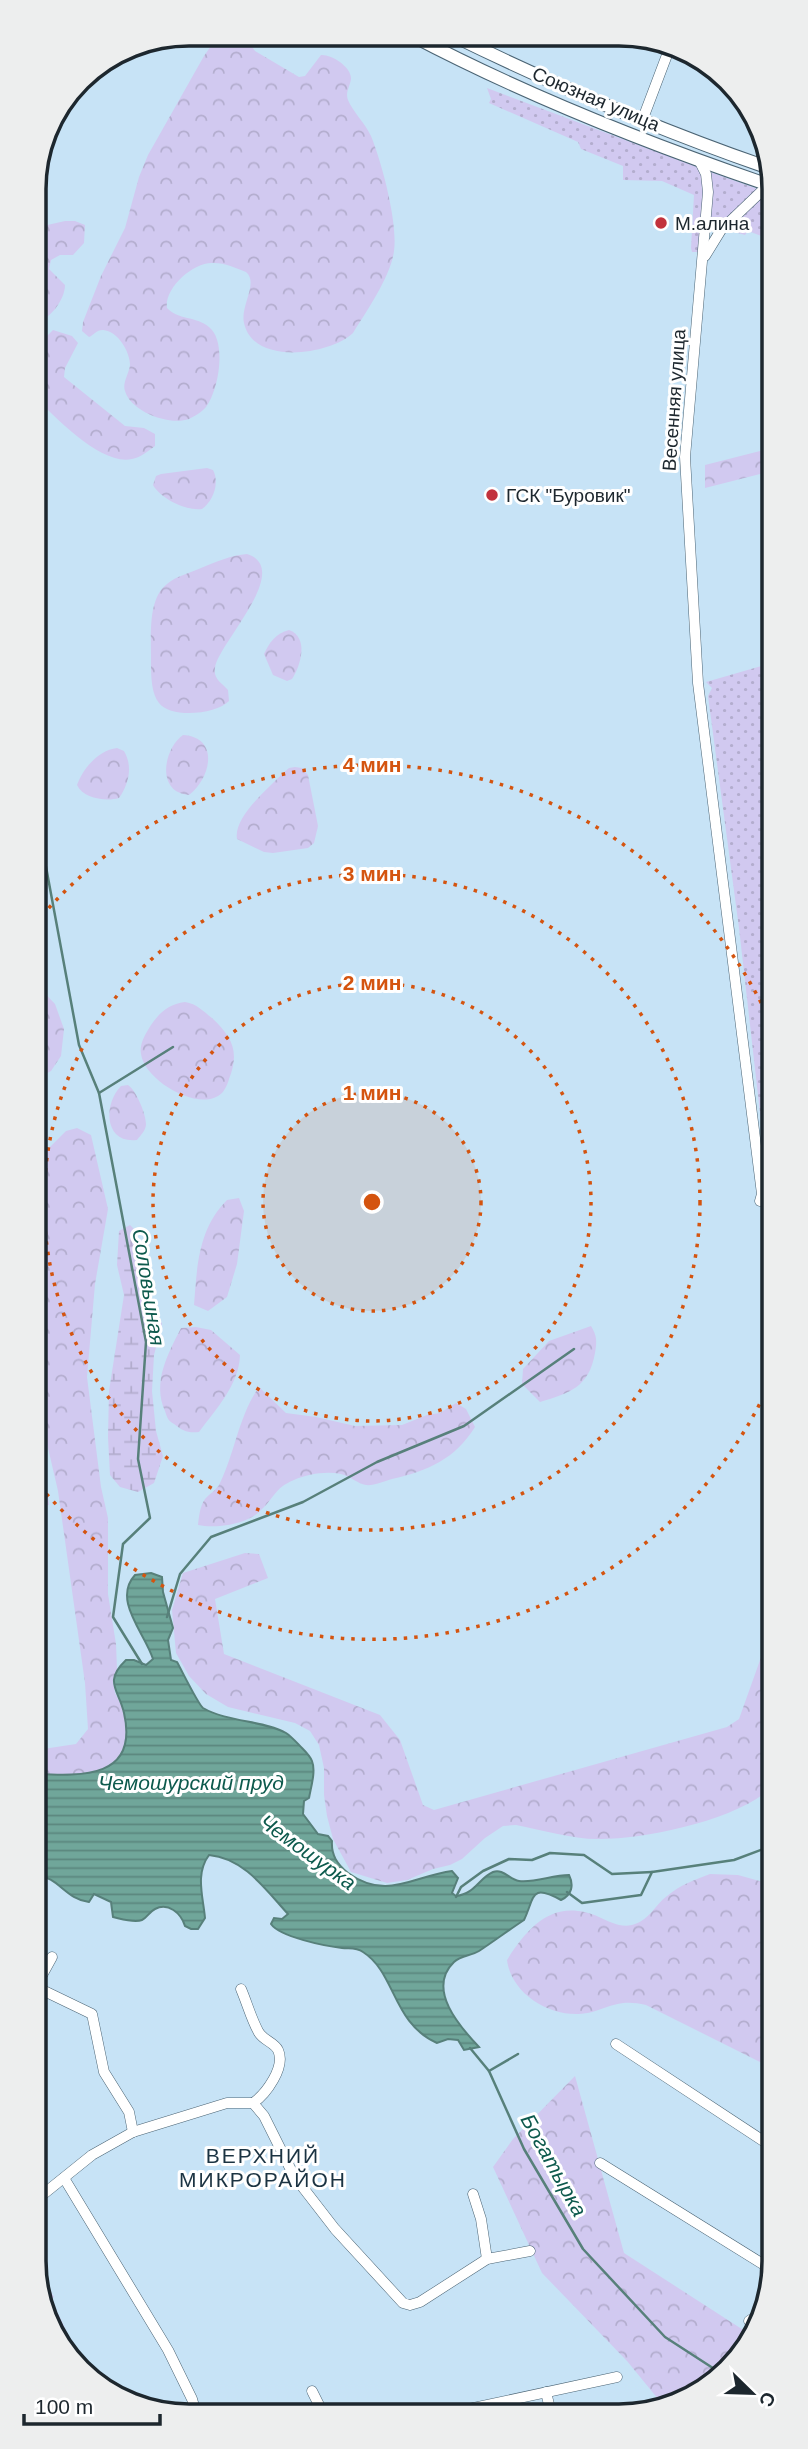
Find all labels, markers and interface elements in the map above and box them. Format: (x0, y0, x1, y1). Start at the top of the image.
street label: Союзная улица (529, 63, 663, 135)
place label: М.алина (675, 213, 750, 234)
marker: М.алина (653, 215, 669, 231)
street label: Весенняя улица (659, 328, 689, 472)
place label: ГСК "Буровик" (506, 485, 630, 506)
marker: ГСК "Буровик" (484, 487, 500, 503)
text: 4 мин (343, 753, 401, 776)
text: 3 мин (343, 862, 401, 885)
text: 2 мин (343, 971, 401, 994)
text: 1 мин (343, 1081, 401, 1104)
centre of rings (360, 1190, 384, 1214)
water label: Соловьиная (128, 1227, 170, 1347)
water label: Чемошурский пруд (98, 1771, 284, 1794)
water label: Чемошурка (256, 1810, 360, 1894)
water label: Богатырка (516, 2110, 592, 2220)
district label: ВЕРХНИЙ МИКРОРАЙОН (179, 2144, 347, 2191)
north arrow (717, 2358, 787, 2428)
scale bar (24, 2382, 161, 2426)
text: С (755, 2389, 780, 2410)
text: 100 m (35, 2395, 93, 2418)

